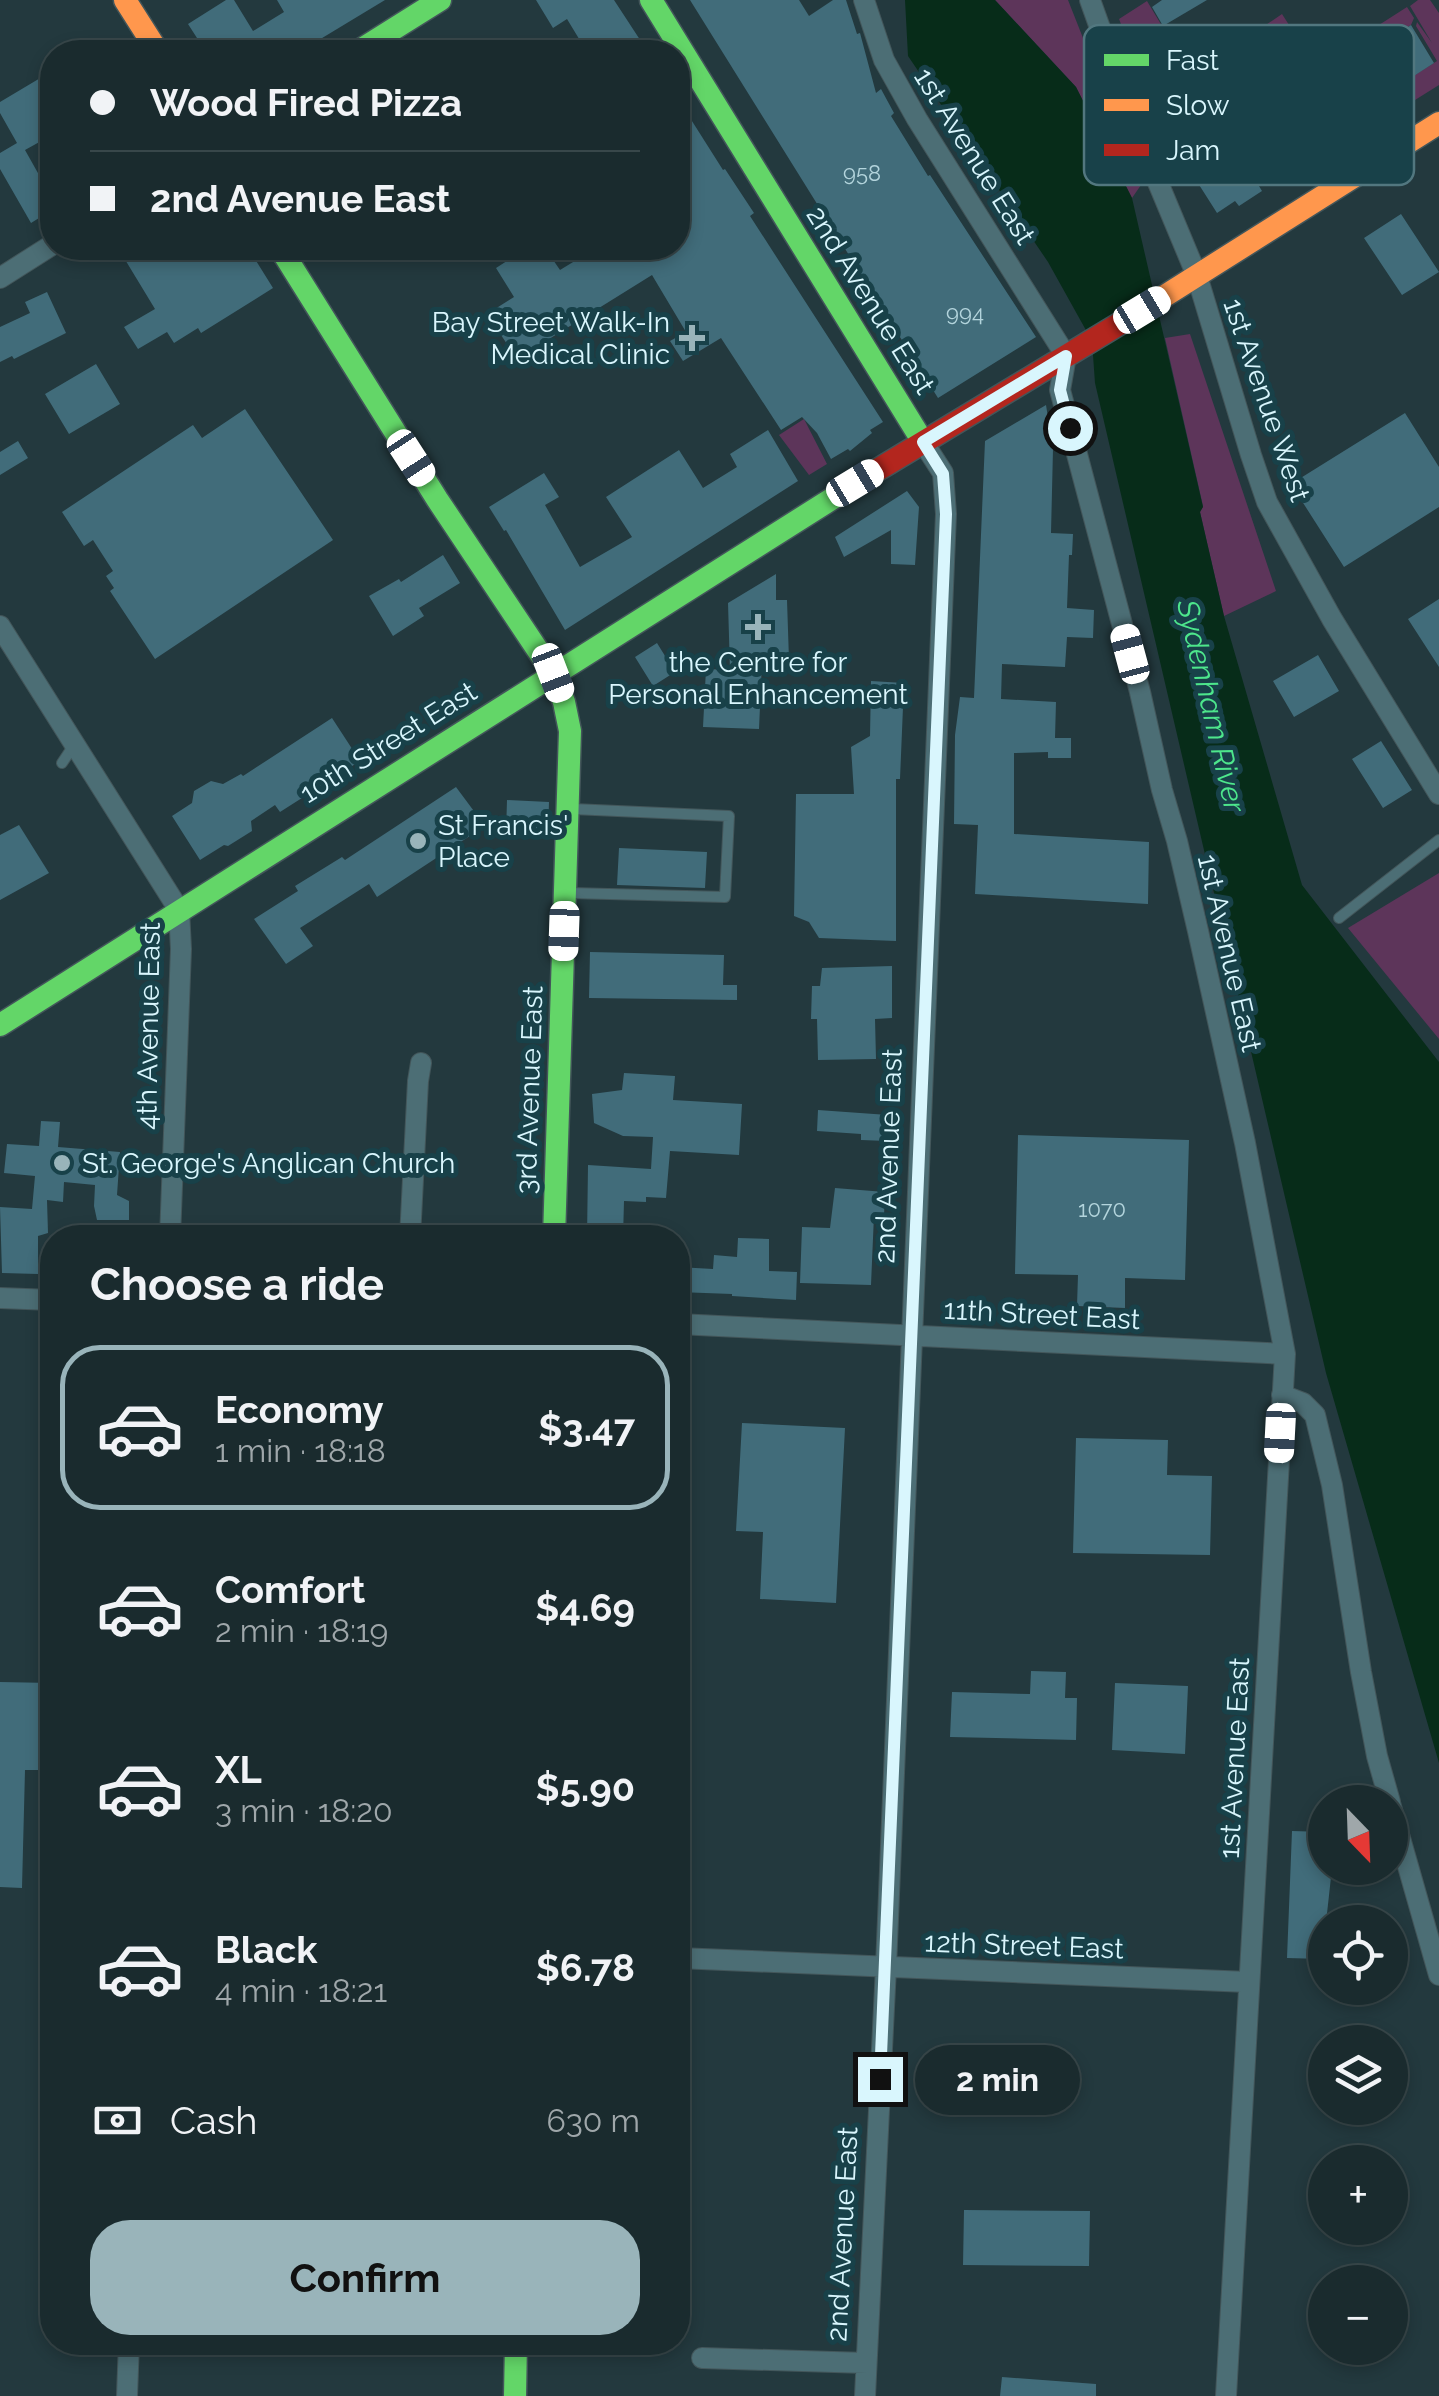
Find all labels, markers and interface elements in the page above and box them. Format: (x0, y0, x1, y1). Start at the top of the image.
legend (1084, 25, 1414, 185)
text: Fast (1166, 44, 1219, 77)
street label: 1st Avenue East (907, 62, 1042, 251)
text: Wood Fired Pizza (150, 80, 462, 125)
text: Slow (1166, 89, 1230, 122)
text: Jam (1166, 134, 1220, 167)
house number: 958 (843, 160, 881, 186)
text: 2nd Avenue East (150, 176, 450, 221)
street label: 2nd Avenue East (800, 200, 942, 401)
car (1109, 282, 1175, 338)
street label: 1st Avenue West (1216, 294, 1317, 507)
house number: 994 (946, 300, 984, 326)
place label: Bay Street Walk-In Medical Clinic (432, 306, 670, 371)
marker: Bay Street Walk-In Medical Clinic (679, 325, 705, 351)
route start (1048, 406, 1093, 451)
car (382, 425, 440, 491)
car (822, 455, 888, 511)
water label: Sydenham River (1170, 595, 1253, 817)
marker: the Centre for Personal Enhancement (745, 614, 771, 640)
car (1108, 621, 1152, 687)
car (528, 640, 578, 706)
place label: the Centre for Personal Enhancement (608, 646, 908, 711)
street label: 10th Street East (294, 675, 483, 810)
place label: St Francis' Place (438, 809, 569, 874)
marker: St Francis' Place (407, 830, 429, 852)
street label: 1st Avenue East (1191, 851, 1268, 1056)
car (548, 900, 580, 962)
street label: 4th Avenue East (130, 921, 167, 1130)
street label: 3rd Avenue East (509, 985, 550, 1195)
street label: 2nd Avenue East (868, 1047, 909, 1264)
place label: St. George's Anglican Church (82, 1147, 455, 1180)
marker: St. George's Anglican Church (51, 1152, 73, 1174)
house number: 1070 (1078, 1196, 1126, 1222)
text: Choose a ride (90, 1258, 384, 1311)
street label: 11th Street East (943, 1293, 1142, 1336)
icon: car (95, 1383, 185, 1473)
text: Economy (215, 1387, 384, 1432)
car (1263, 1402, 1297, 1464)
text: $3.47 (538, 1405, 635, 1450)
text: 1 min · 18:18 (215, 1432, 386, 1469)
icon: car (95, 1563, 185, 1653)
text: Comfort (215, 1567, 365, 1612)
text: $4.69 (535, 1585, 635, 1630)
text: 2 min · 18:19 (215, 1612, 388, 1649)
street label: 1st Avenue East (1213, 1656, 1256, 1860)
icon: car (95, 1743, 185, 1833)
text: XL (215, 1747, 262, 1792)
text: $5.90 (536, 1765, 635, 1810)
north arrow (1308, 1785, 1408, 1885)
map controls (1308, 1785, 1408, 2365)
text: 3 min · 18:20 (215, 1792, 393, 1829)
button: locate (1308, 1905, 1408, 2005)
icon: car (95, 1923, 185, 2013)
street label: 12th Street East (924, 1926, 1125, 1965)
text: Black (215, 1927, 317, 1972)
text: $6.78 (536, 1945, 635, 1990)
text: 4 min · 18:21 (215, 1972, 387, 2009)
button: layers (1308, 2025, 1408, 2125)
callout: 2 min (915, 2044, 1080, 2114)
route end (858, 2057, 903, 2102)
text: 2 min (956, 2061, 1039, 2098)
icon: cash (90, 2093, 145, 2148)
text: Cash (170, 2098, 257, 2143)
text: 630 m (546, 2102, 640, 2139)
street label: 2nd Avenue East (820, 2125, 865, 2342)
button: + (1308, 2145, 1408, 2245)
button: Confirm (90, 2220, 640, 2335)
button: − (1308, 2265, 1408, 2365)

